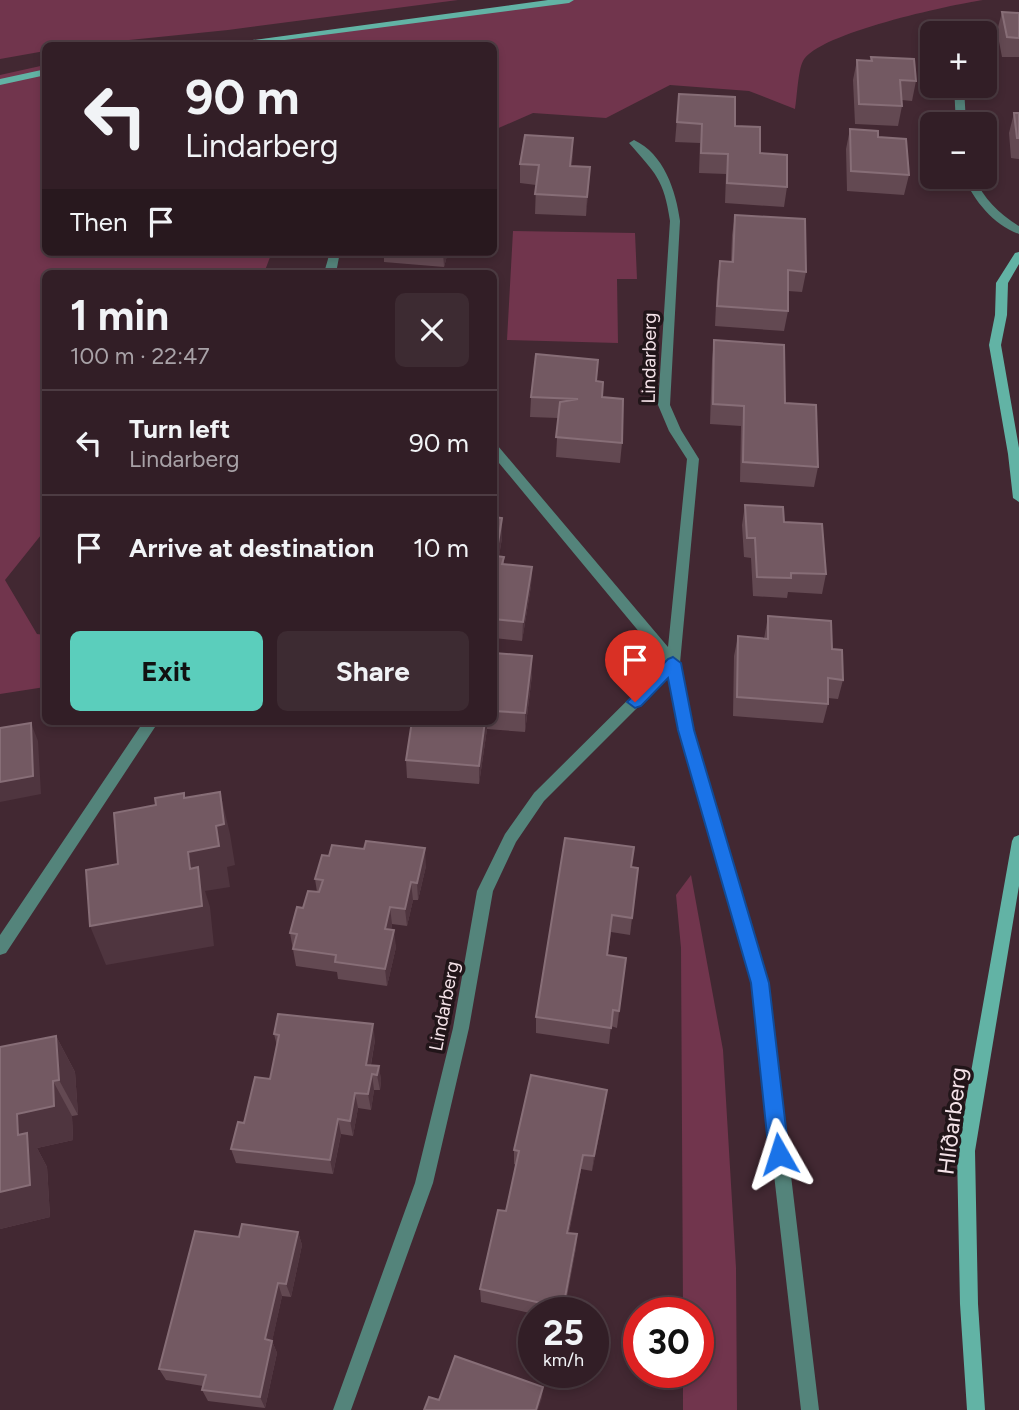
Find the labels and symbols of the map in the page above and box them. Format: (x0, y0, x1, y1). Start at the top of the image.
street label: Lindarberg (637, 312, 661, 404)
pin (605, 630, 665, 702)
street label: Lindarberg (424, 959, 464, 1053)
street label: Hlíðarberg (932, 1066, 972, 1176)
position arrow (742, 1117, 816, 1191)
speed limit sign: 30 (623, 1297, 714, 1388)

